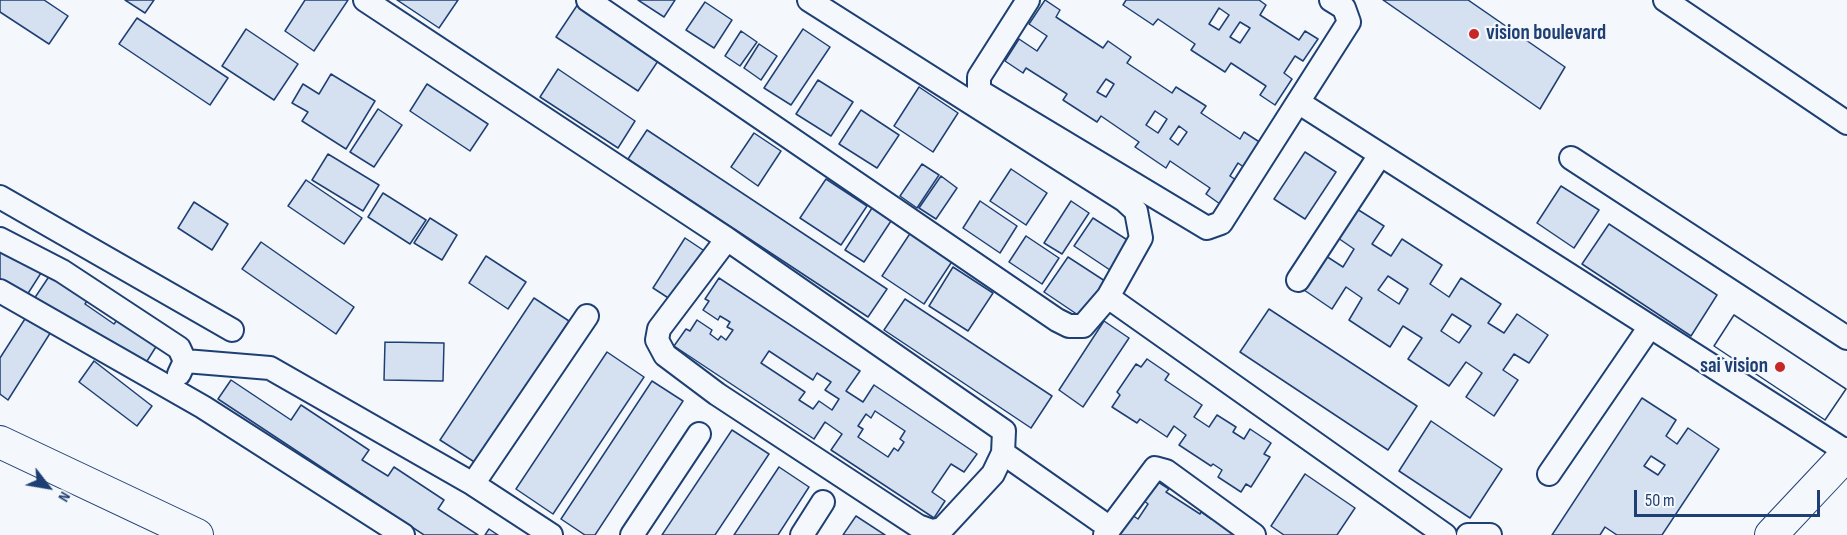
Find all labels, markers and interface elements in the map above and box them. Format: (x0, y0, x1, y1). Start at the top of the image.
place label: vision boulevard (1486, 21, 1606, 47)
marker: vision boulevard (1467, 27, 1481, 41)
place label: sai vision (1700, 354, 1768, 380)
marker: sai vision (1773, 360, 1787, 374)
north arrow (18, 457, 78, 517)
scale bar (1637, 478, 1823, 516)
text: N (54, 488, 74, 505)
text: 50 m (1645, 490, 1675, 511)

